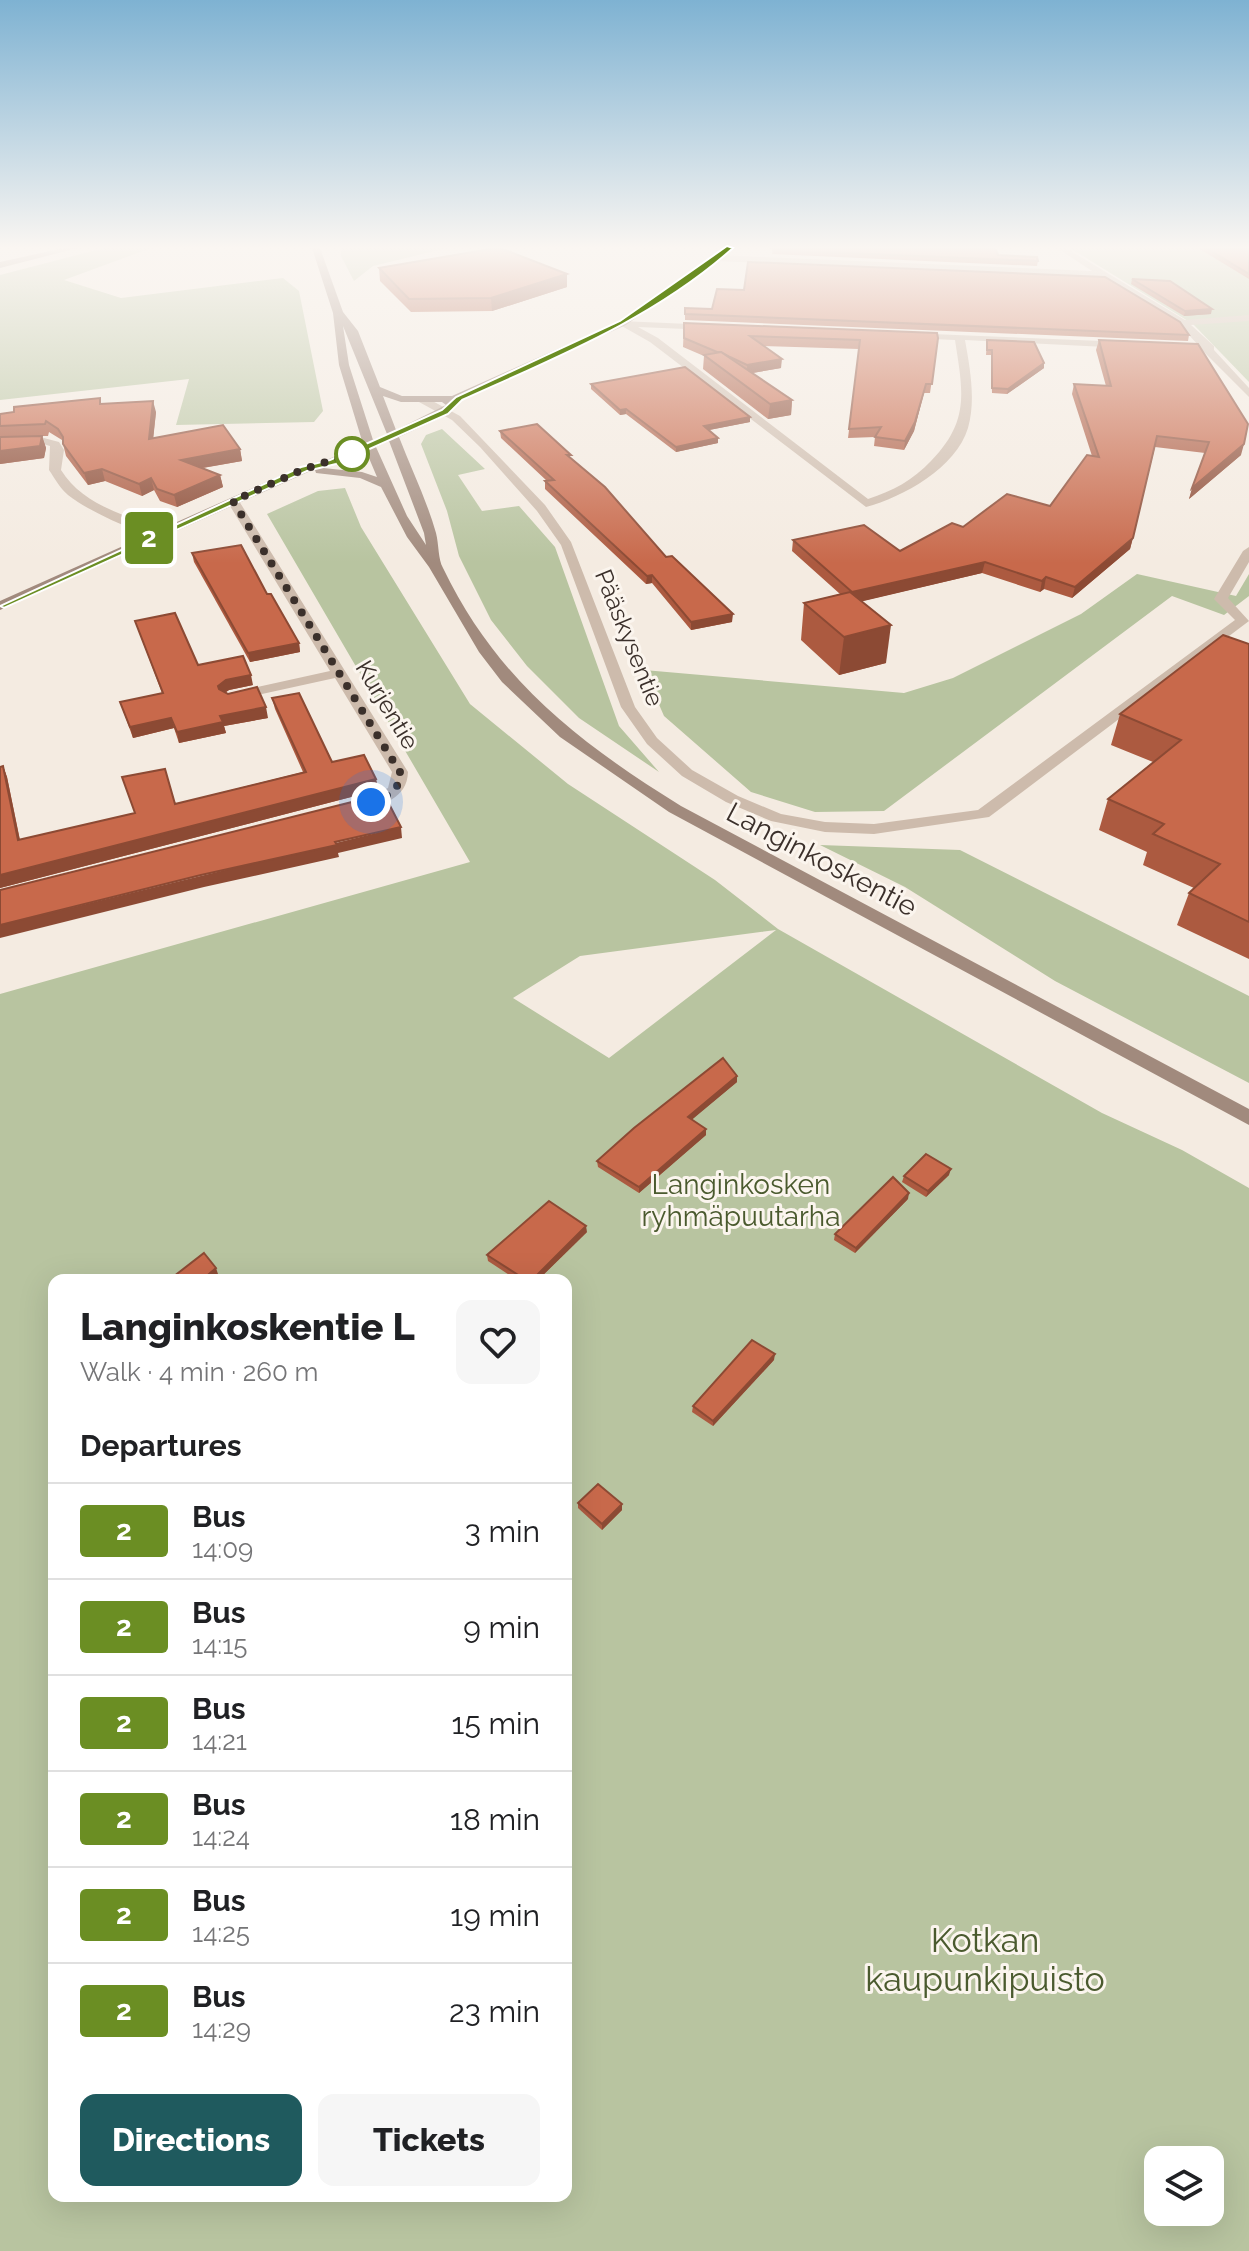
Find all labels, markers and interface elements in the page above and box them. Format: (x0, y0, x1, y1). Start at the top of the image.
unlabelled marker (335, 437, 369, 471)
line badge: 2 (123, 512, 175, 564)
text: 2 (141, 521, 157, 554)
street label: Pääskysentie (589, 565, 670, 710)
street label: Kurjentie (350, 655, 425, 754)
your location (351, 782, 391, 822)
street label: Langinkoskentie (721, 795, 922, 923)
park label: Langinkosken ryhmäpuutarha (642, 1168, 840, 1233)
button: heart (456, 1300, 540, 1384)
text: Langinkoskentie L (80, 1304, 415, 1349)
text: Walk · 4 min · 260 m (80, 1357, 318, 1387)
text: Departures (80, 1428, 242, 1463)
text: Bus (192, 1499, 246, 1534)
text: 2 (116, 1514, 132, 1547)
text: 3 min (465, 1514, 540, 1549)
text: 14:09 (192, 1534, 253, 1564)
text: Bus (192, 1595, 246, 1630)
text: 2 (116, 1610, 132, 1643)
text: 9 min (463, 1610, 540, 1645)
text: 14:15 (192, 1630, 248, 1660)
text: Bus (192, 1691, 246, 1726)
text: 2 (116, 1706, 132, 1739)
text: 15 min (452, 1706, 540, 1741)
text: 14:21 (192, 1726, 247, 1756)
text: Bus (192, 1787, 246, 1822)
text: 2 (116, 1802, 132, 1835)
text: 18 min (450, 1802, 540, 1837)
text: 14:24 (192, 1822, 250, 1852)
text: Bus (192, 1883, 246, 1918)
text: 2 (116, 1898, 132, 1931)
text: 19 min (450, 1898, 540, 1933)
text: 14:25 (192, 1918, 250, 1948)
park label: Kotkan kaupunkipuisto (865, 1920, 1105, 1999)
text: Bus (192, 1979, 246, 2014)
text: 2 (116, 1994, 132, 2027)
text: 23 min (449, 1994, 540, 2029)
text: 14:29 (192, 2014, 251, 2044)
button: Directions (80, 2094, 302, 2186)
button: Tickets (318, 2094, 540, 2186)
map controls (1144, 2146, 1224, 2226)
button: layers (1144, 2146, 1224, 2226)

